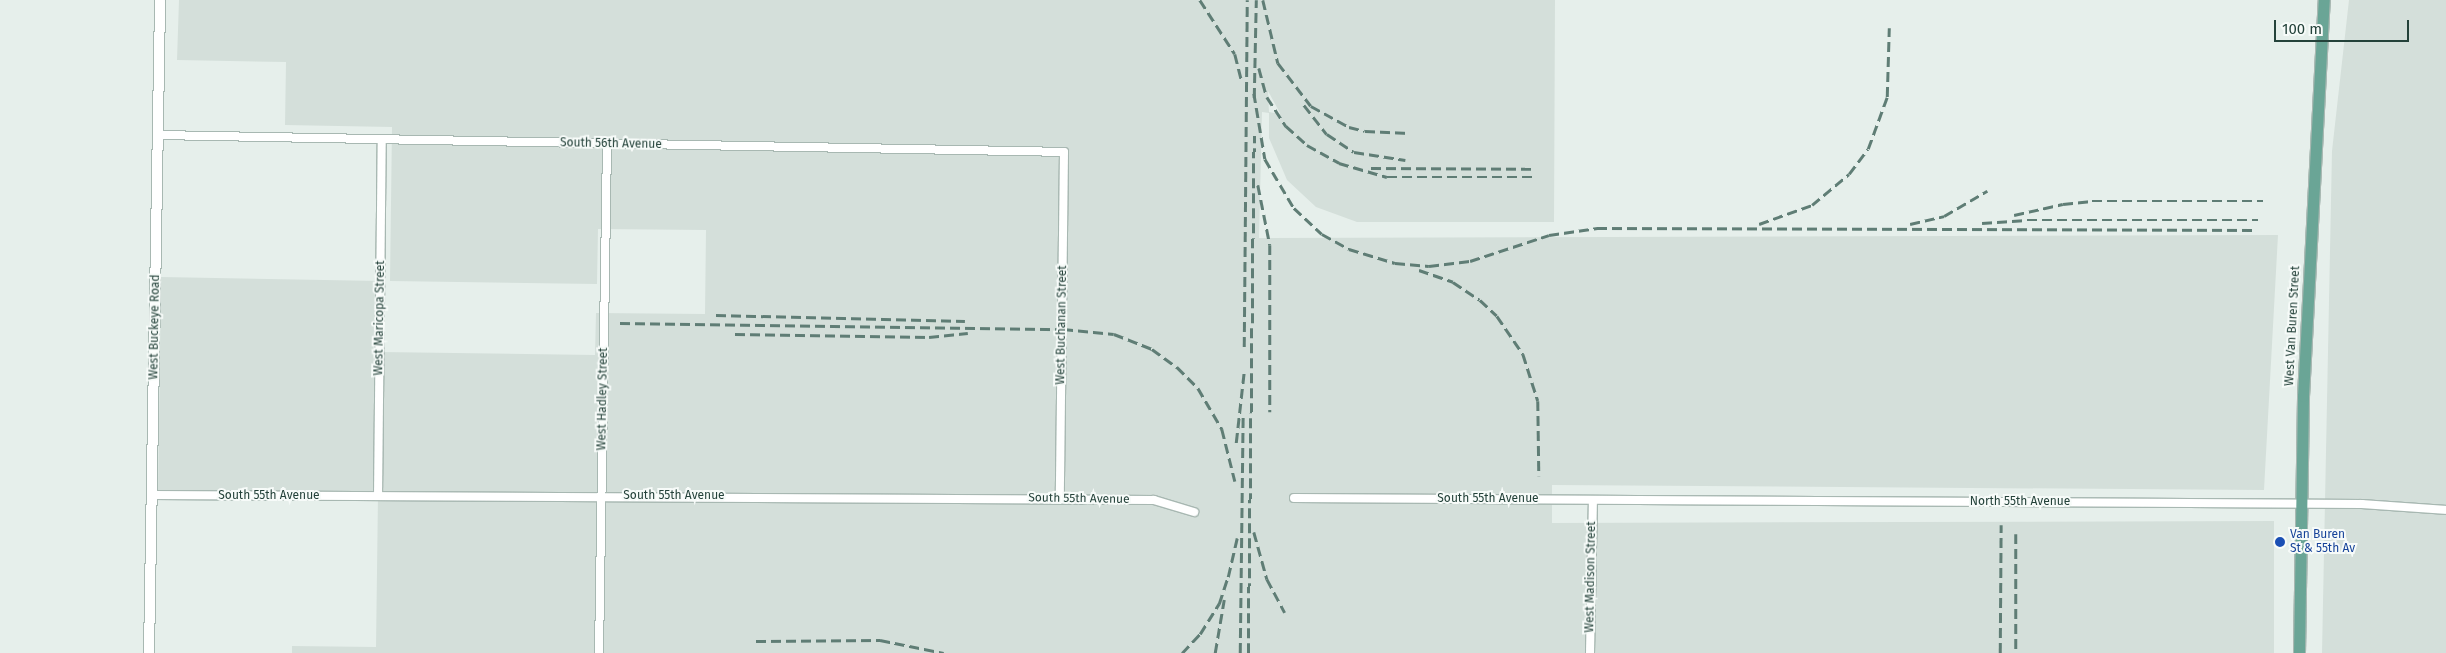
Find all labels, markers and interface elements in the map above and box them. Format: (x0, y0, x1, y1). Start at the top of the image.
scale bar (2276, 10, 2411, 42)
text: 100 m (2282, 20, 2322, 38)
street label: South 56th Avenue (560, 136, 662, 152)
street label: West Maricopa Street (372, 260, 388, 376)
street label: West Buchanan Street (1054, 265, 1070, 385)
street label: West Van Buren Street (2283, 266, 2303, 386)
street label: West Buckeye Road (147, 274, 163, 380)
street label: West Hadley Street (595, 347, 611, 451)
street label: South 55th Avenue (218, 489, 320, 503)
street label: South 55th Avenue (623, 489, 725, 503)
street label: South 55th Avenue (1028, 491, 1130, 507)
street label: South 55th Avenue (1437, 492, 1539, 506)
street label: North 55th Avenue (1970, 495, 2070, 509)
street label: West Madison Street (1583, 521, 1599, 633)
place label: Van Buren St & 55th Av (2290, 528, 2355, 556)
marker: Van Buren St & 55th Av (2274, 536, 2286, 548)

